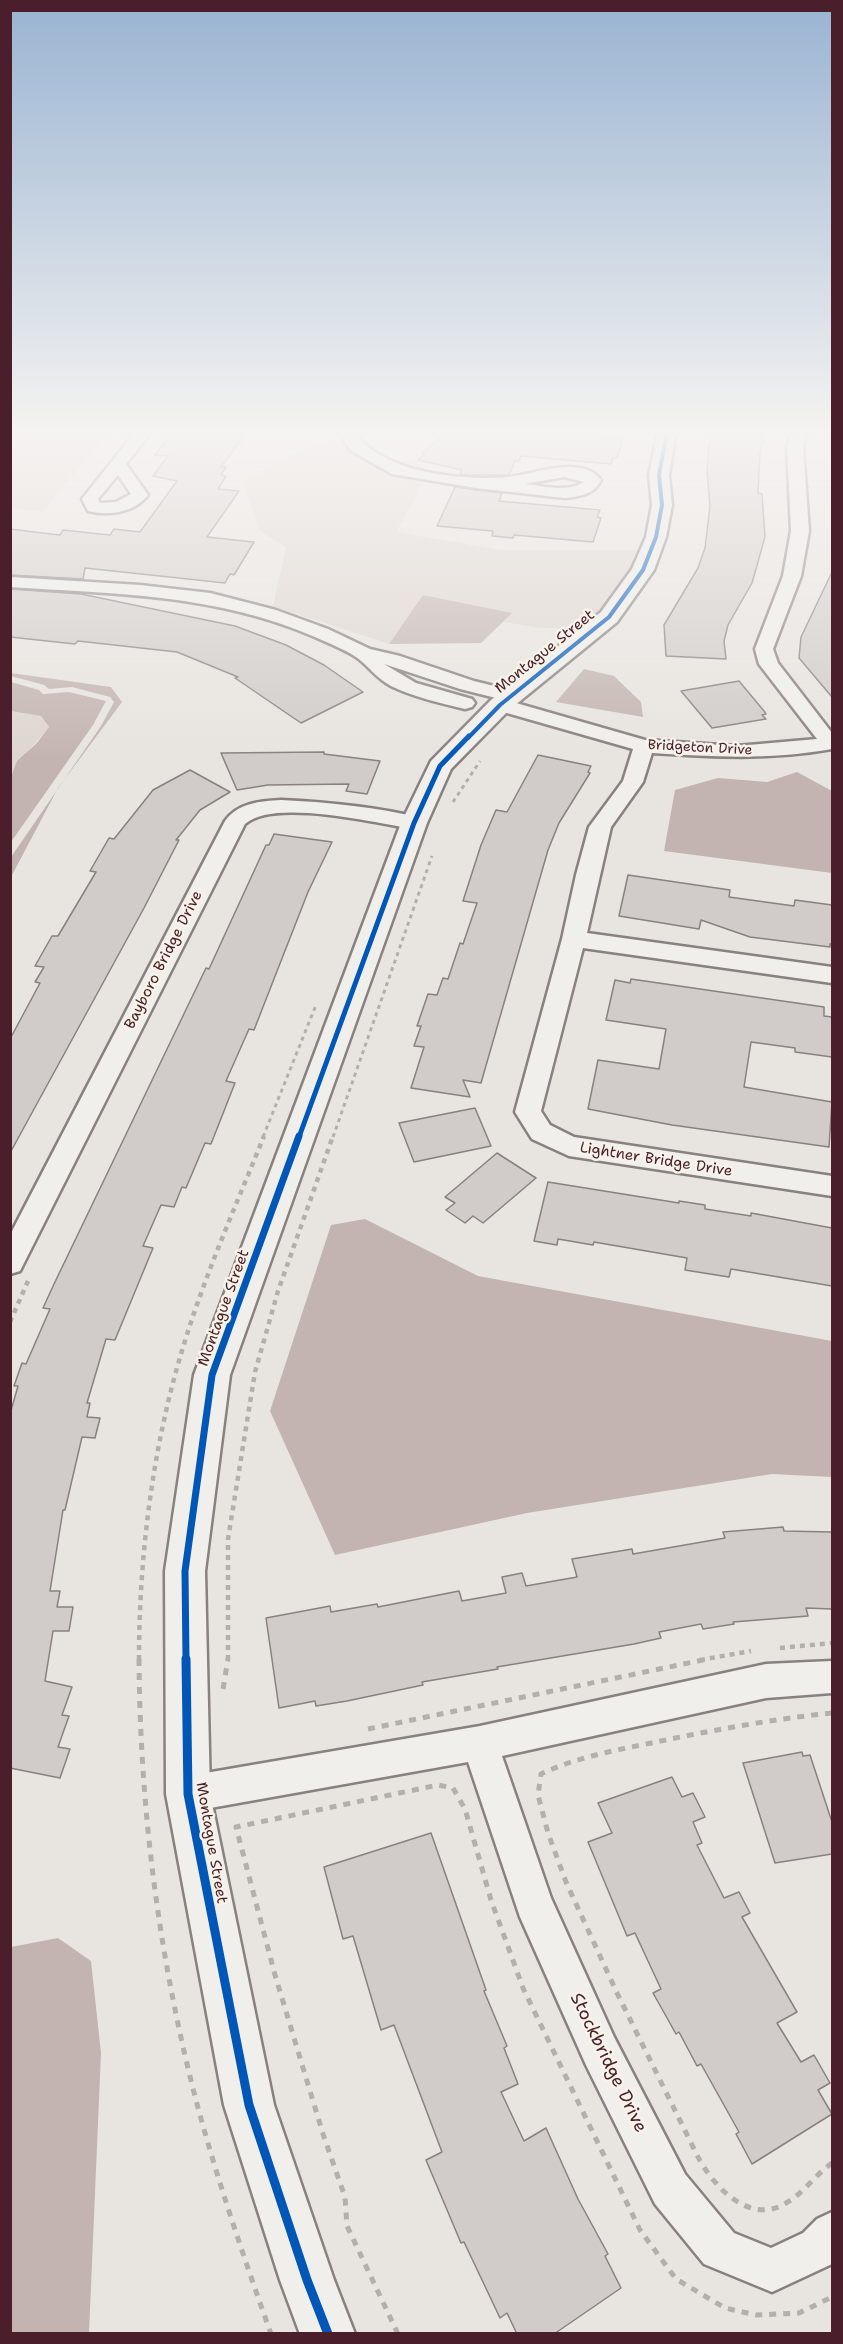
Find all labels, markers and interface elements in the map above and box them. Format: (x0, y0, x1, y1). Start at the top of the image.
street label: Montague Street (492, 606, 598, 698)
street label: Bridgeton Drive (647, 737, 753, 759)
street label: Bayboro Bridge Drive (121, 888, 207, 1032)
street label: Lightner Bridge Drive (578, 1139, 734, 1181)
street label: Montague Street (194, 1247, 254, 1369)
street label: Montague Street (191, 1781, 231, 1905)
street label: Stockbridge Drive (565, 1990, 651, 2136)

